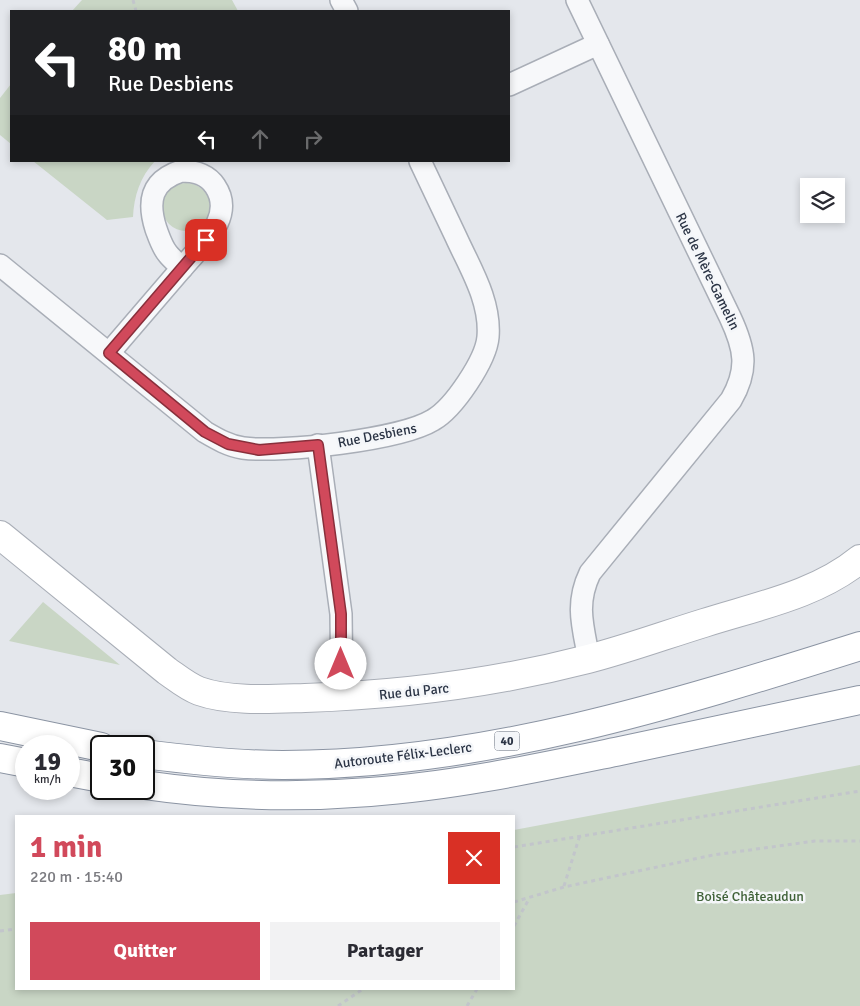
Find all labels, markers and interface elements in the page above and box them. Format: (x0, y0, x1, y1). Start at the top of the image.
text: 80 m (108, 27, 182, 70)
icon: left (25, 30, 90, 95)
text: Rue Desbiens (108, 70, 234, 97)
icon: left (193, 125, 221, 153)
icon: ahead (246, 125, 274, 153)
icon: right (299, 125, 327, 153)
map controls (800, 178, 845, 223)
button: layers (800, 178, 845, 223)
street label: Rue de Mère-Gamelin (672, 210, 743, 333)
pin (185, 219, 227, 261)
icon: arrive (192, 226, 220, 254)
street label: Rue Desbiens (336, 420, 418, 451)
position arrow (314, 637, 366, 689)
street label: Rue du Parc (378, 679, 450, 704)
road number: 40 (494, 731, 520, 750)
speed limit sign: 30 (90, 735, 155, 800)
street label: Autoroute Félix-Leclerc (333, 739, 473, 772)
text: 19 (34, 746, 61, 777)
text: km/h (34, 772, 61, 787)
text: 1 min (30, 829, 102, 866)
button: close (448, 832, 500, 884)
text: 220 m · 15:40 (30, 867, 123, 887)
park label: Boisé Châteaudun (696, 888, 804, 905)
button: Quitter (30, 922, 260, 980)
button: Partager (270, 922, 500, 980)

